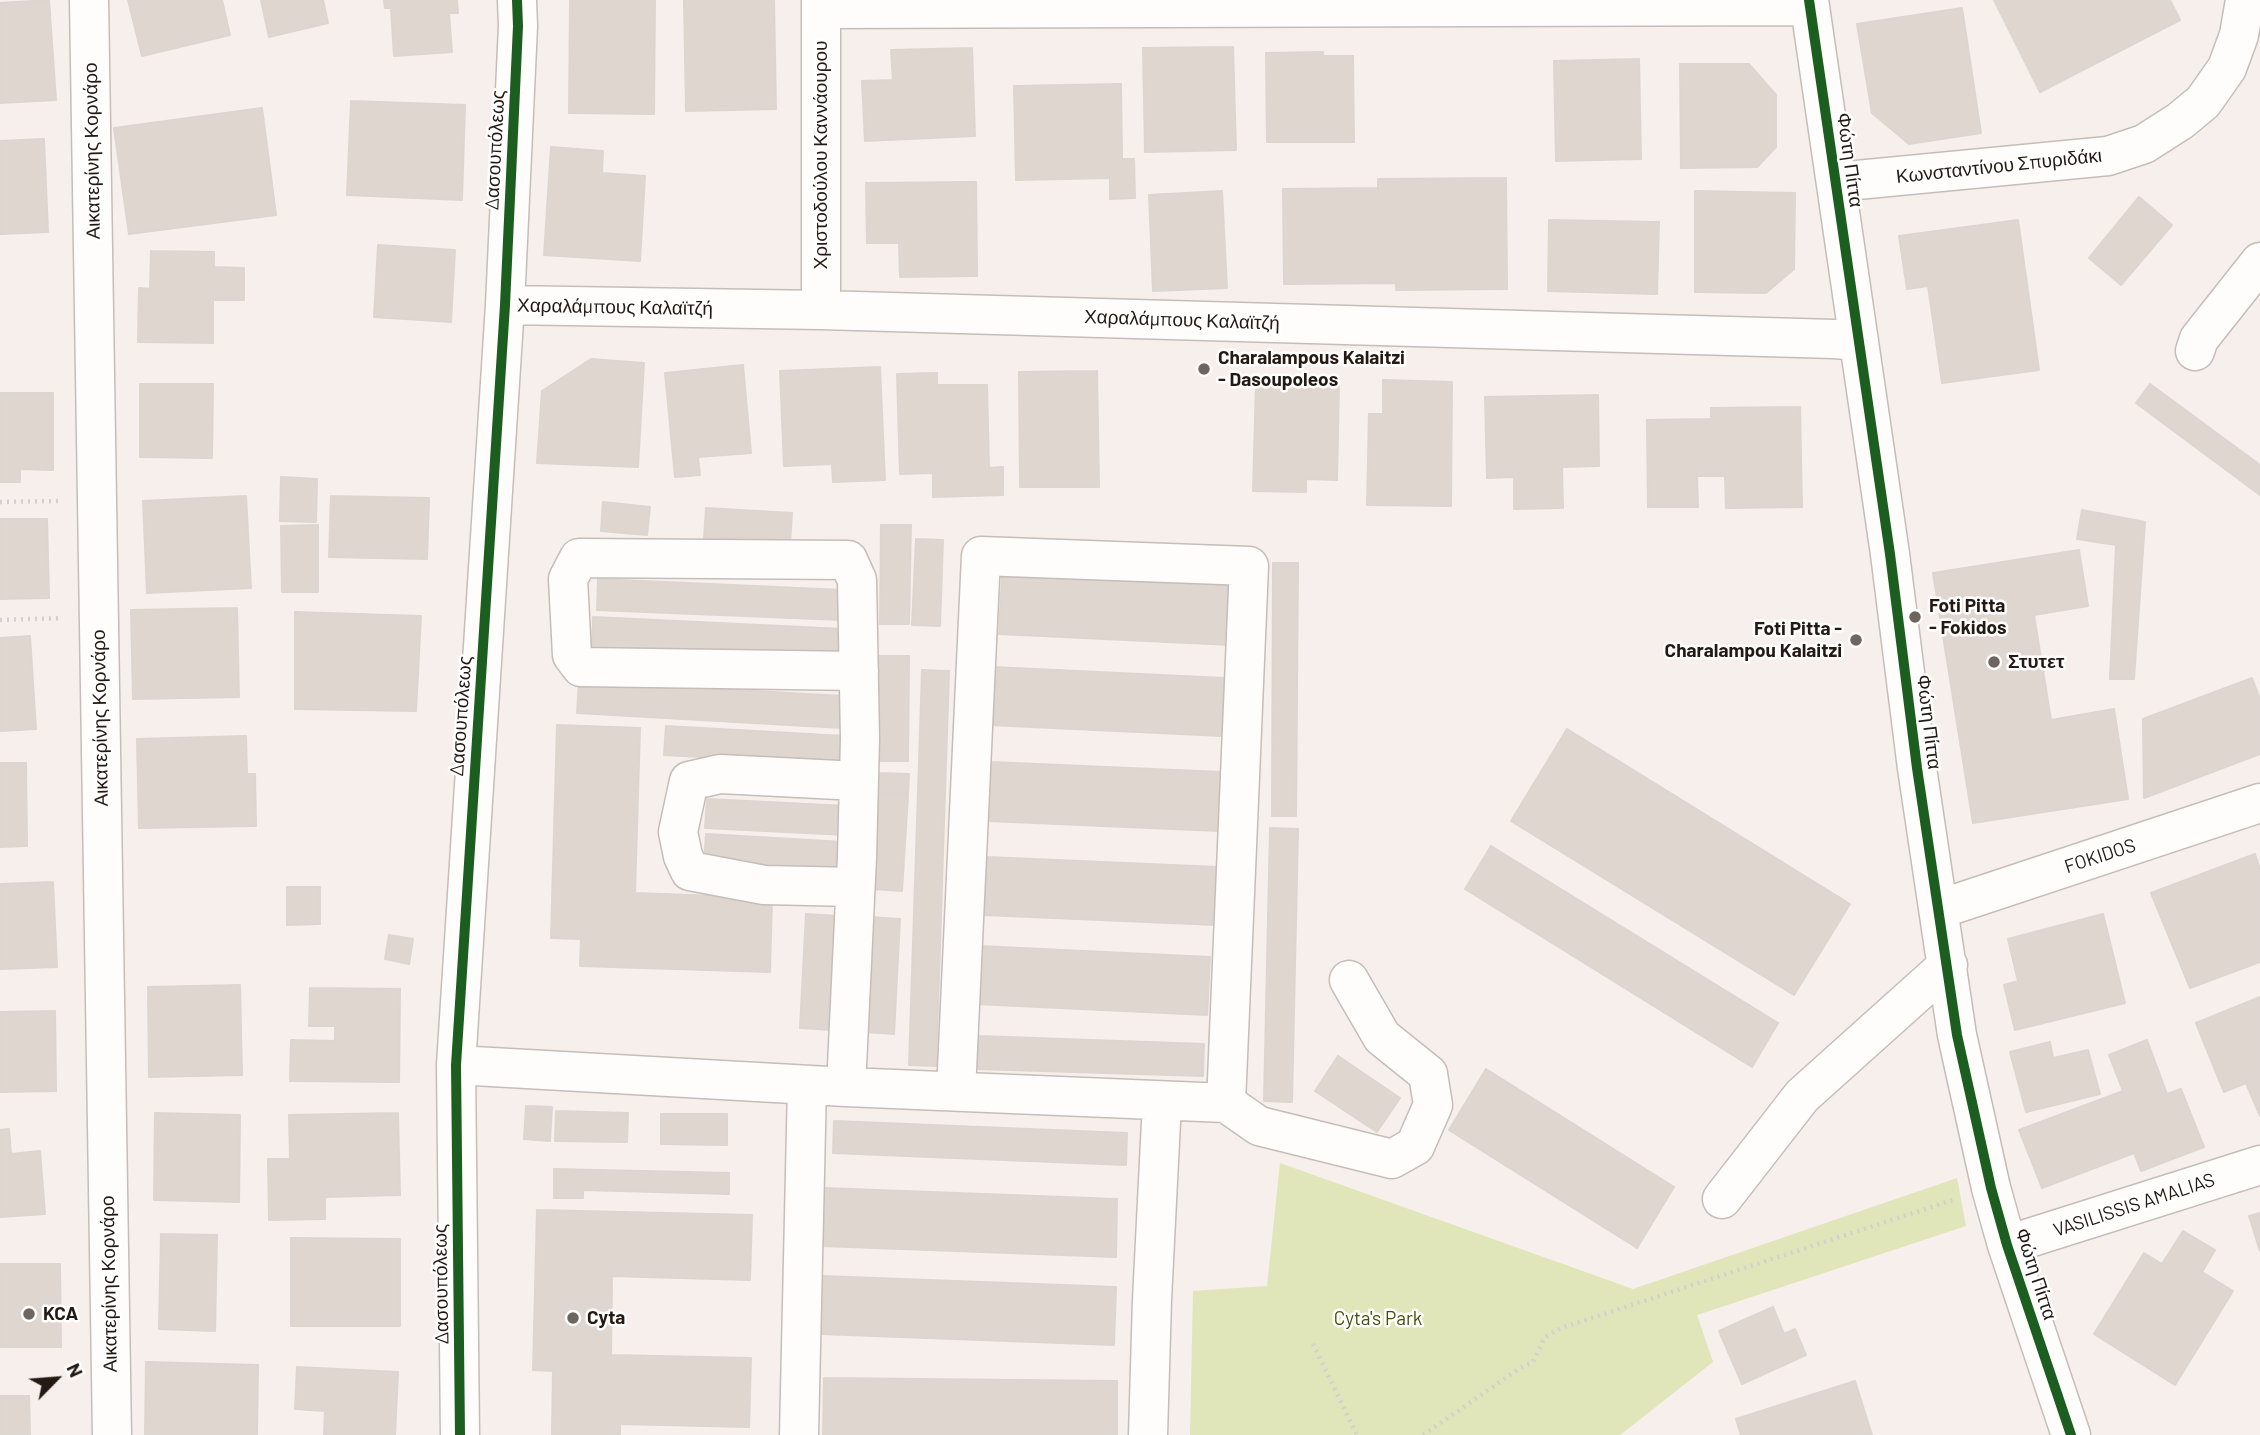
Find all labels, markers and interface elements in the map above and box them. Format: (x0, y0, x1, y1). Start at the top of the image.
street label: Χριστοδούλου Καννάουρου (810, 41, 832, 269)
street label: Αικατερίνης Κορνάρο (79, 62, 105, 240)
street label: Δασουπόλεως (480, 89, 510, 211)
street label: Φώτη Πίττα (1832, 111, 1868, 209)
street label: Κωνσταντίνου Σπυριδάκι (1895, 144, 2103, 188)
street label: Χαραλάμπους Καλαϊτζή (517, 294, 713, 320)
street label: Χαραλάμπους Καλαϊτζή (1084, 305, 1280, 335)
place label: Charalampous Kalaitzi - Dasoupoleos (1218, 347, 1405, 391)
marker: Charalampous Kalaitzi - Dasoupoleos (1196, 361, 1212, 377)
place label: Foti Pitta - Fokidos (1929, 595, 2007, 639)
marker: Foti Pitta - Fokidos (1907, 609, 1923, 625)
place label: Foti Pitta - Charalampou Kalaitzi (1665, 618, 1842, 662)
street label: Αικατερίνης Κορνάρο (87, 629, 113, 807)
marker: Foti Pitta - Charalampou Kalaitzi (1848, 632, 1864, 648)
place label: Στυτετ (2008, 651, 2065, 673)
marker: Στυτετ (1986, 654, 2002, 670)
street label: Δασουπόλεως (445, 655, 477, 777)
street label: Φώτη Πίττα (1912, 673, 1946, 771)
street label: FOKIDOS (2061, 834, 2139, 878)
street label: VASILISSIS AMALIAS (2050, 1168, 2218, 1242)
street label: Αικατερίνης Κορνάρο (96, 1195, 122, 1373)
street label: Δασουπόλεως (429, 1224, 453, 1344)
street label: Φώτη Πίττα (2010, 1225, 2062, 1323)
place label: KCA (43, 1303, 78, 1325)
marker: KCA (21, 1306, 37, 1322)
place label: Cyta (587, 1307, 625, 1329)
park label: Cyta's Park (1334, 1308, 1422, 1330)
marker: Cyta (565, 1310, 581, 1326)
north arrow (21, 1344, 91, 1414)
text: N (62, 1359, 89, 1380)

